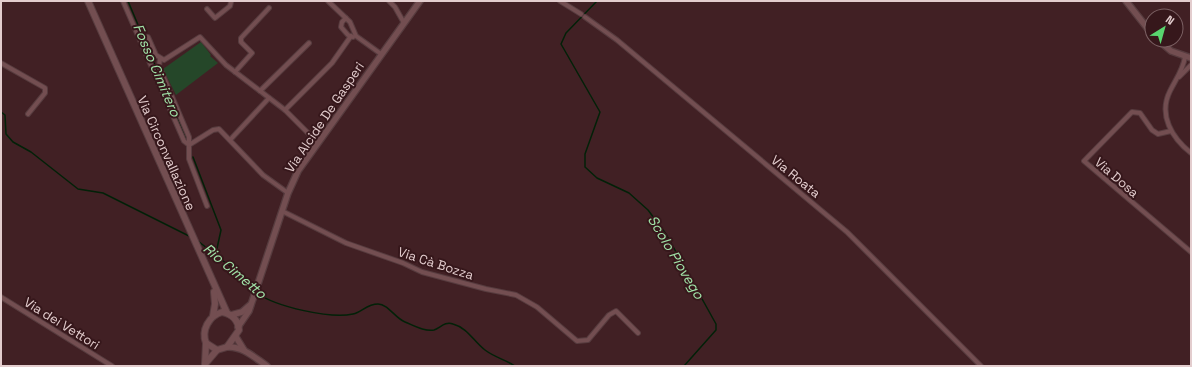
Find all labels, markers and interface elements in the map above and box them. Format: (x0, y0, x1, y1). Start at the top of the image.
north arrow (1144, 8, 1184, 48)
text: N (1163, 12, 1177, 28)
water label: Fosso Cimitero (129, 21, 185, 119)
street label: Via Alcide De Gasperi (281, 59, 368, 176)
street label: Via Circonvallazione (134, 93, 199, 213)
street label: Via Roata (768, 151, 824, 202)
street label: Via Dosa (1091, 154, 1143, 202)
water label: Scolo Piovego (644, 212, 708, 303)
water label: Rio Cimetto (200, 239, 270, 303)
street label: Via Cà Bozza (396, 243, 476, 284)
street label: Via dei Vettori (21, 293, 103, 353)

